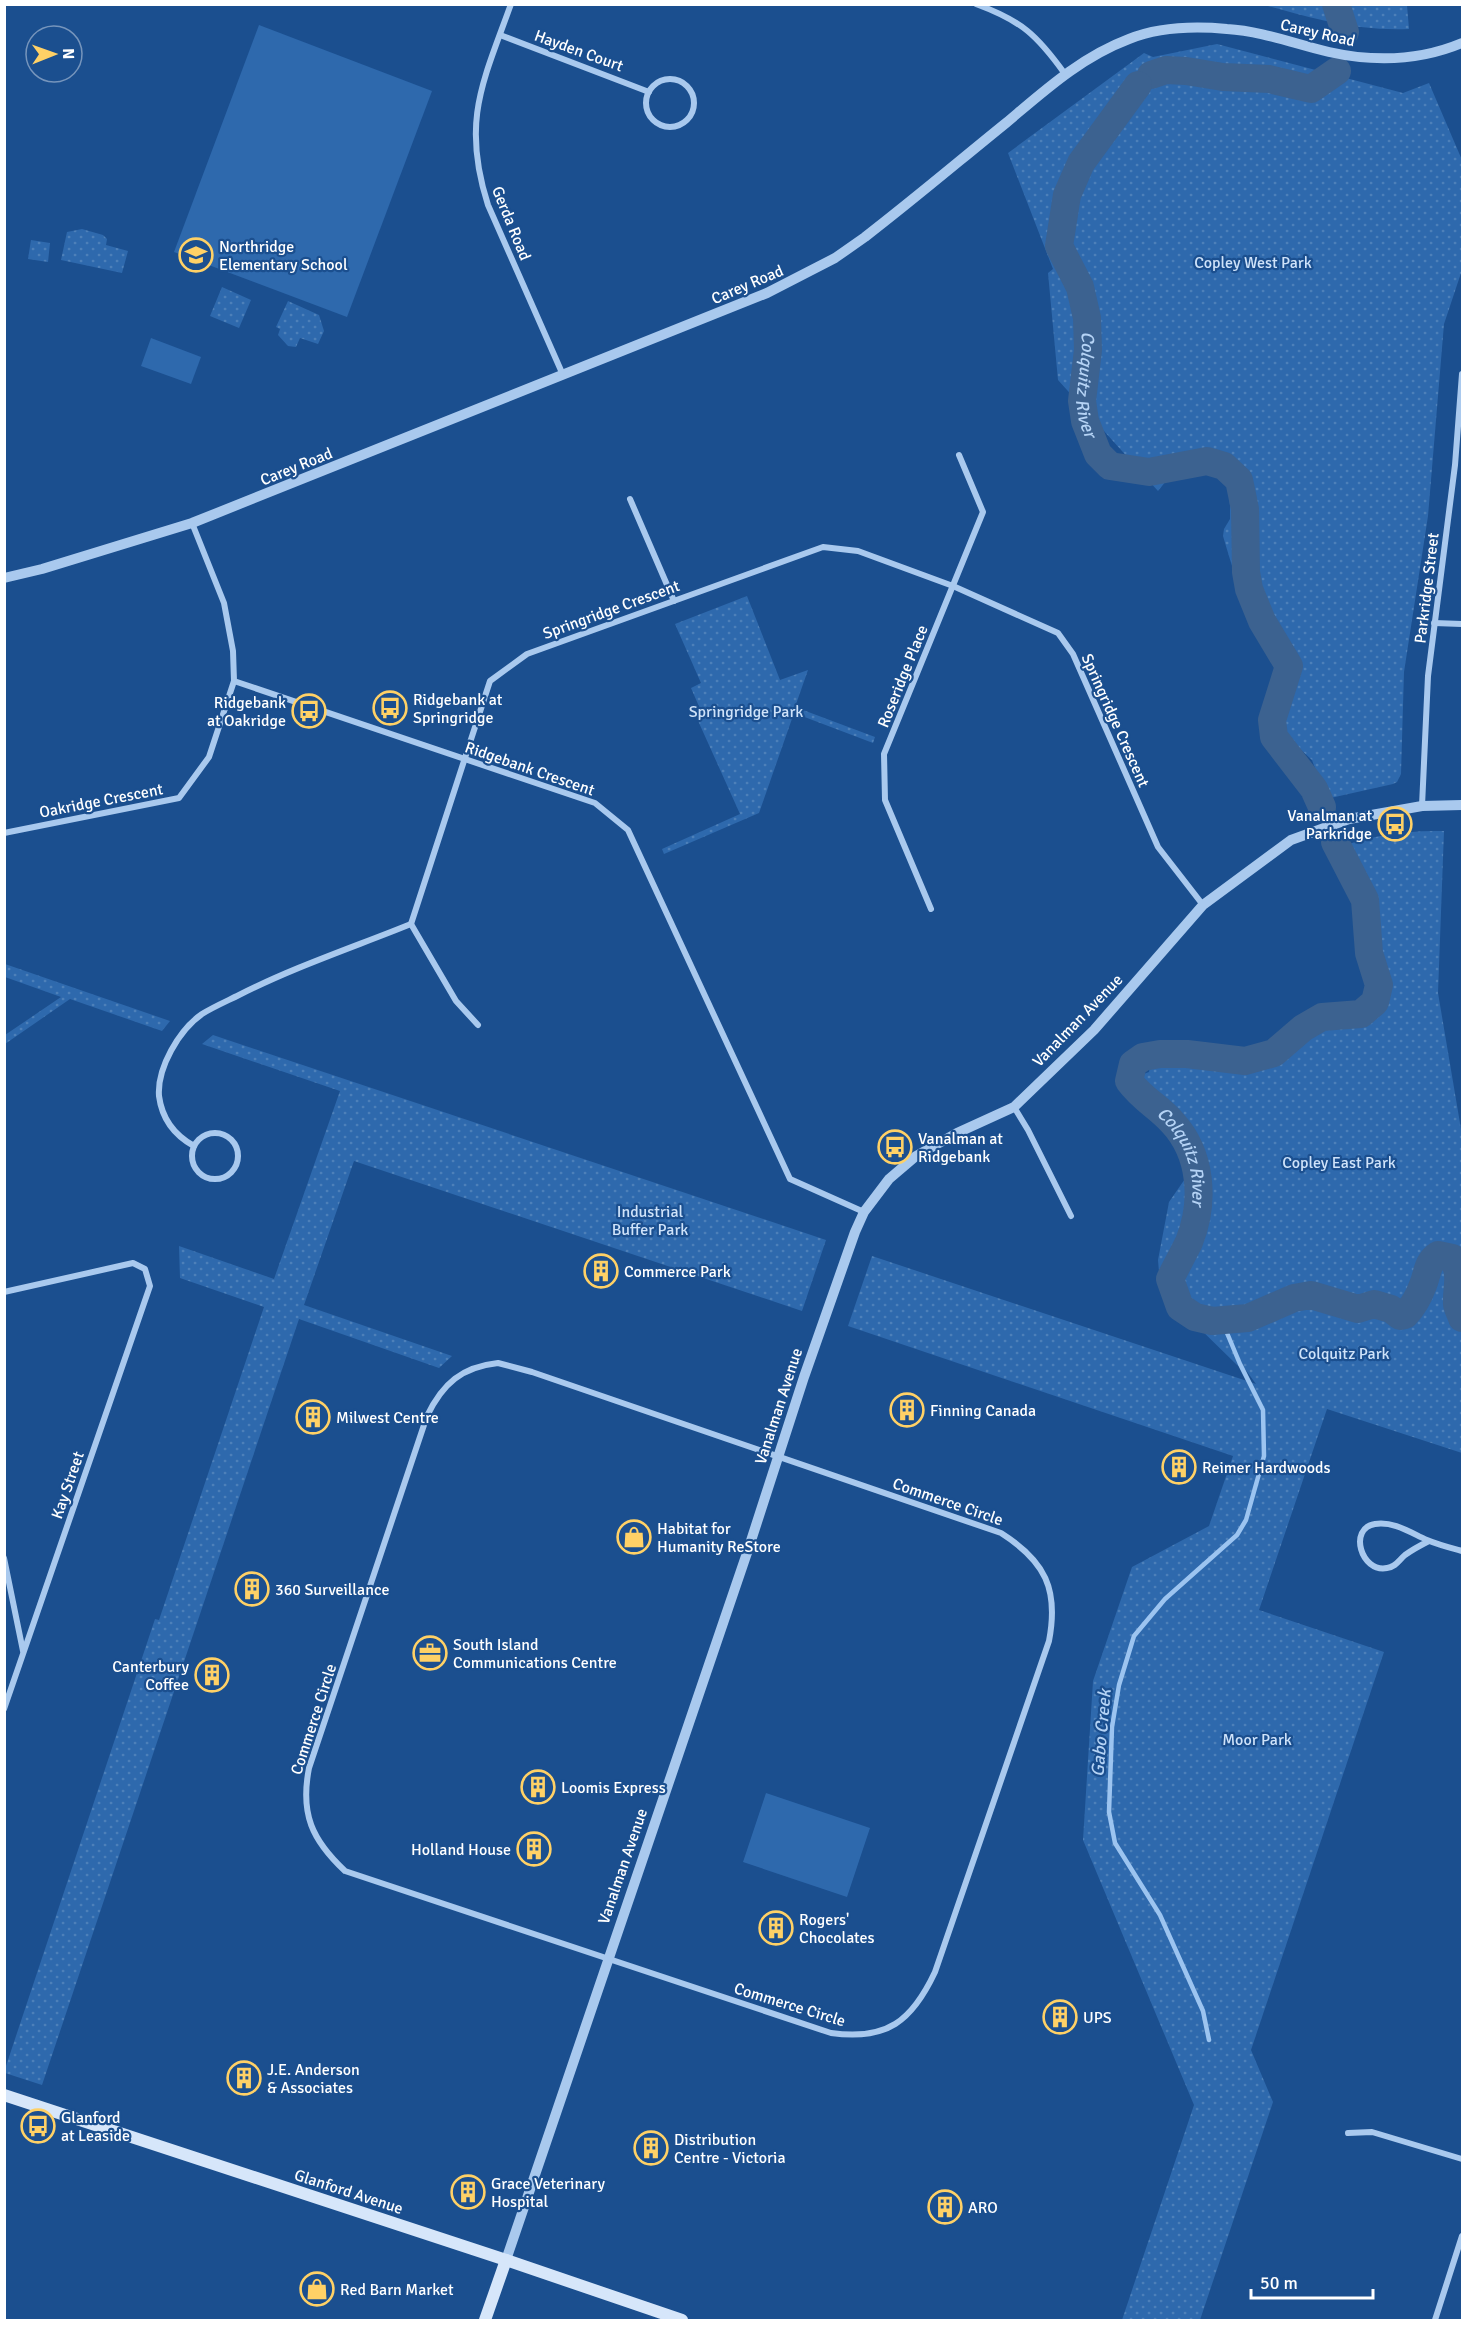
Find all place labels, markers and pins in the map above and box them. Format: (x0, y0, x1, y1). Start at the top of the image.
school or university icon: Northridge Elementary School (178, 237, 214, 273)
place label: Northridge Elementary School (219, 237, 348, 275)
bus stop icon: Ridgebank at Springridge (372, 690, 408, 726)
place label: Ridgebank at Springridge (413, 690, 503, 728)
place label: Ridgebank at Oakridge (207, 693, 286, 731)
bus stop icon: Ridgebank at Oakridge (291, 693, 327, 729)
place label: Vanalman at Parkridge (1287, 806, 1372, 844)
bus stop icon: Vanalman at Parkridge (1377, 806, 1413, 842)
bus stop icon: Vanalman at Ridgebank (877, 1129, 913, 1165)
place label: Vanalman at Ridgebank (918, 1129, 1003, 1167)
building icon: Commerce Park (583, 1253, 619, 1289)
place label: Commerce Park (624, 1262, 731, 1282)
building icon: Finning Canada (889, 1392, 925, 1428)
building icon: Milwest Centre (295, 1399, 331, 1435)
place label: Finning Canada (930, 1401, 1036, 1421)
place label: Milwest Centre (336, 1408, 439, 1428)
building icon: Reimer Hardwoods (1161, 1449, 1197, 1485)
place label: Reimer Hardwoods (1202, 1458, 1331, 1478)
shop icon: Habitat for Humanity ReStore (616, 1519, 652, 1555)
place label: Habitat for Humanity ReStore (657, 1519, 781, 1557)
building icon: 360 Surveillance (234, 1571, 270, 1607)
place label: 360 Surveillance (275, 1580, 389, 1600)
office icon: South Island Communications Centre (412, 1635, 448, 1671)
place label: South Island Communications Centre (453, 1635, 617, 1673)
place label: Canterbury Coffee (112, 1657, 190, 1695)
building icon: Canterbury Coffee (194, 1657, 230, 1693)
building icon: Loomis Express (520, 1769, 556, 1805)
place label: Loomis Express (561, 1778, 666, 1798)
building icon: Holland House (516, 1831, 552, 1867)
place label: Holland House (411, 1840, 511, 1860)
building icon: Rogers' Chocolates (758, 1910, 794, 1946)
place label: Rogers' Chocolates (799, 1910, 875, 1948)
building icon: UPS (1042, 1999, 1078, 2035)
place label: UPS (1083, 2008, 1112, 2028)
building icon: J.E. Anderson & Associates (226, 2060, 262, 2096)
place label: J.E. Anderson & Associates (267, 2060, 360, 2098)
bus stop icon: Glanford at Leaside (20, 2108, 56, 2144)
place label: Glanford at Leaside (61, 2108, 130, 2146)
building icon: Distribution Centre - Victoria (633, 2130, 669, 2166)
place label: Distribution Centre - Victoria (674, 2130, 786, 2168)
building icon: Grace Veterinary Hospital (450, 2174, 486, 2210)
place label: Grace Veterinary Hospital (491, 2174, 606, 2212)
building icon: ARO (927, 2189, 963, 2225)
place label: ARO (968, 2198, 998, 2218)
shop icon: Red Barn Market (299, 2271, 335, 2307)
place label: Red Barn Market (340, 2280, 454, 2300)

